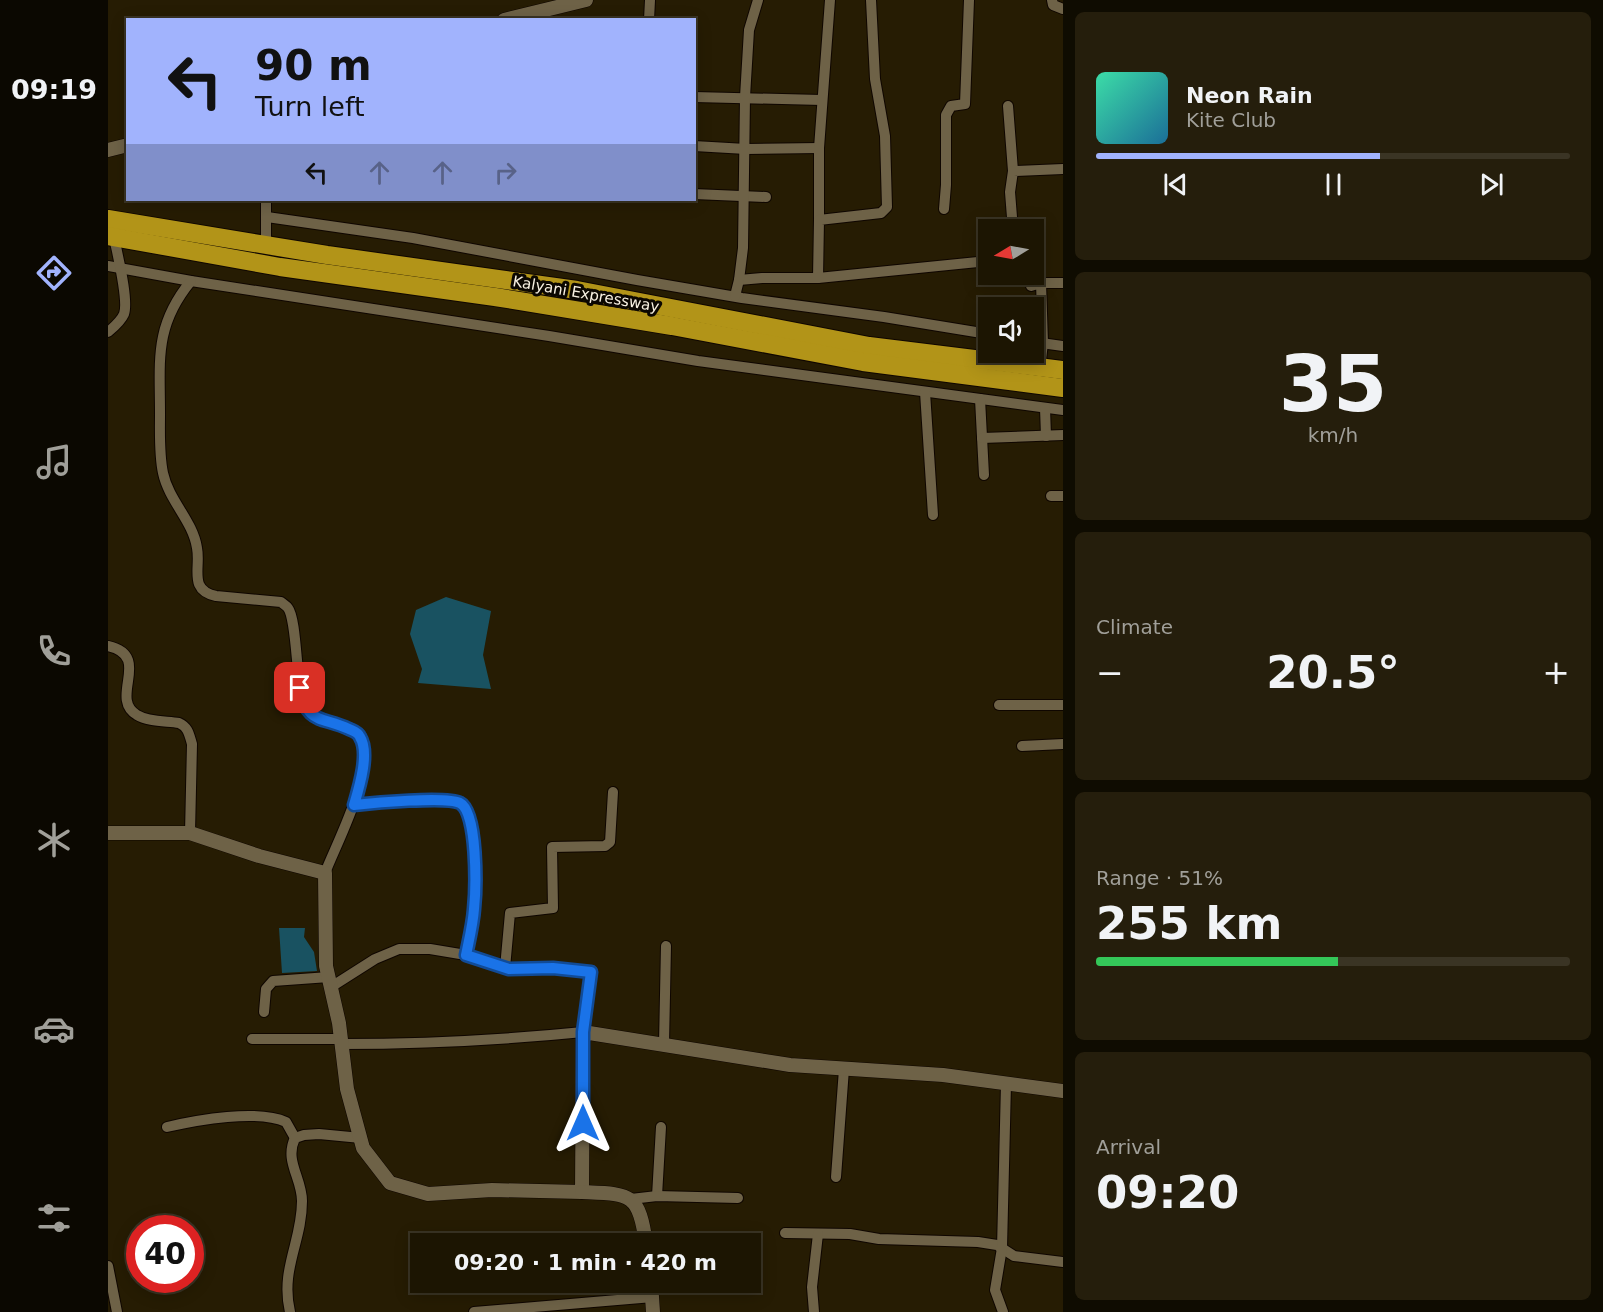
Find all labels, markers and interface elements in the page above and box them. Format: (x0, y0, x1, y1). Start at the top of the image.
text: 90 m (255, 41, 372, 90)
icon: left (156, 42, 234, 120)
text: 09:19 (11, 74, 97, 105)
text: Neon Rain (1186, 83, 1313, 108)
text: Turn left (255, 91, 365, 122)
text: Kite Club (1186, 108, 1276, 132)
icon: left (300, 156, 333, 189)
icon: ahead (363, 156, 396, 189)
icon: ahead (426, 156, 459, 189)
icon: right (489, 156, 522, 189)
icon: previous (1159, 168, 1192, 201)
icon: pause (1317, 168, 1350, 201)
icon: next (1475, 168, 1508, 201)
north arrow (978, 219, 1044, 285)
map controls (978, 219, 1044, 363)
icon: directions (33, 252, 75, 294)
street label: Kalyani Expressway (511, 272, 661, 316)
button: sound (978, 297, 1044, 363)
text: 35 (1279, 339, 1387, 429)
text: km/h (1308, 423, 1358, 447)
icon: music (33, 441, 75, 483)
text: Climate (1096, 615, 1173, 639)
icon: phone (33, 630, 75, 672)
text: 20.5° (1266, 646, 1400, 699)
text: − (1096, 653, 1124, 692)
text: + (1542, 653, 1570, 692)
pin (274, 662, 325, 713)
icon: arrive (283, 671, 316, 704)
icon: climate (33, 819, 75, 861)
text: Range · 51% (1096, 866, 1223, 890)
text: 255 km (1096, 897, 1282, 950)
icon: car (33, 1008, 75, 1050)
position arrow (551, 1091, 615, 1155)
text: Arrival (1096, 1135, 1161, 1159)
text: 09:20 (1096, 1166, 1239, 1219)
icon: filters (33, 1197, 75, 1239)
speed limit sign: 40 (126, 1215, 204, 1293)
text: 09:20 · 1 min · 420 m (454, 1250, 717, 1275)

